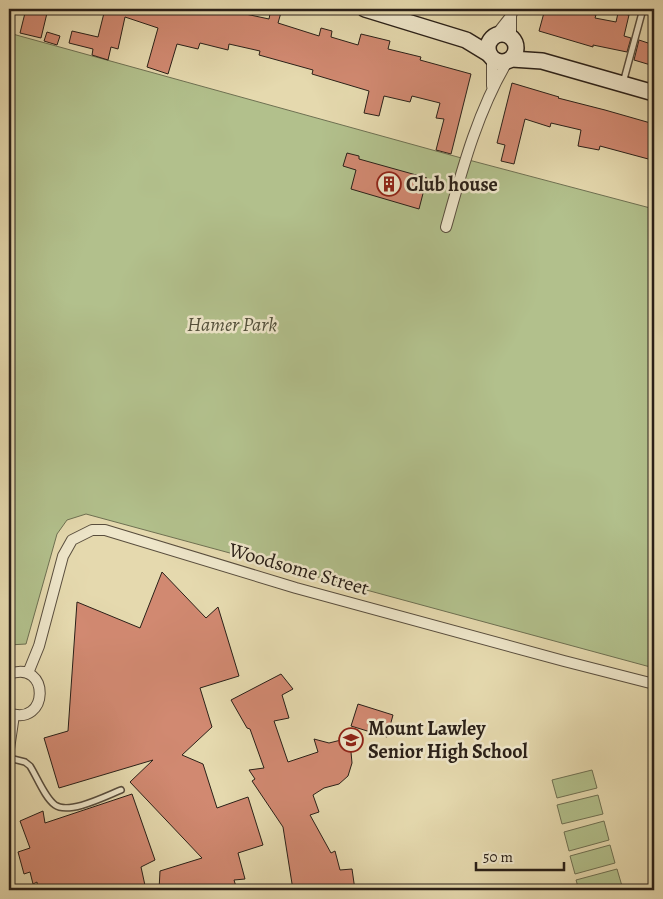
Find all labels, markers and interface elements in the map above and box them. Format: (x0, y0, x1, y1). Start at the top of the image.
building icon: Club house (376, 171, 402, 197)
place label: Club house (406, 171, 498, 198)
park label: Hamer Park (187, 311, 277, 338)
street label: Woodsome Street (225, 536, 373, 602)
place label: Mount Lawley Senior High School (368, 715, 529, 765)
school or university icon: Mount Lawley Senior High School (338, 727, 364, 753)
scale bar (476, 839, 563, 871)
text: 50 m (483, 847, 513, 867)

